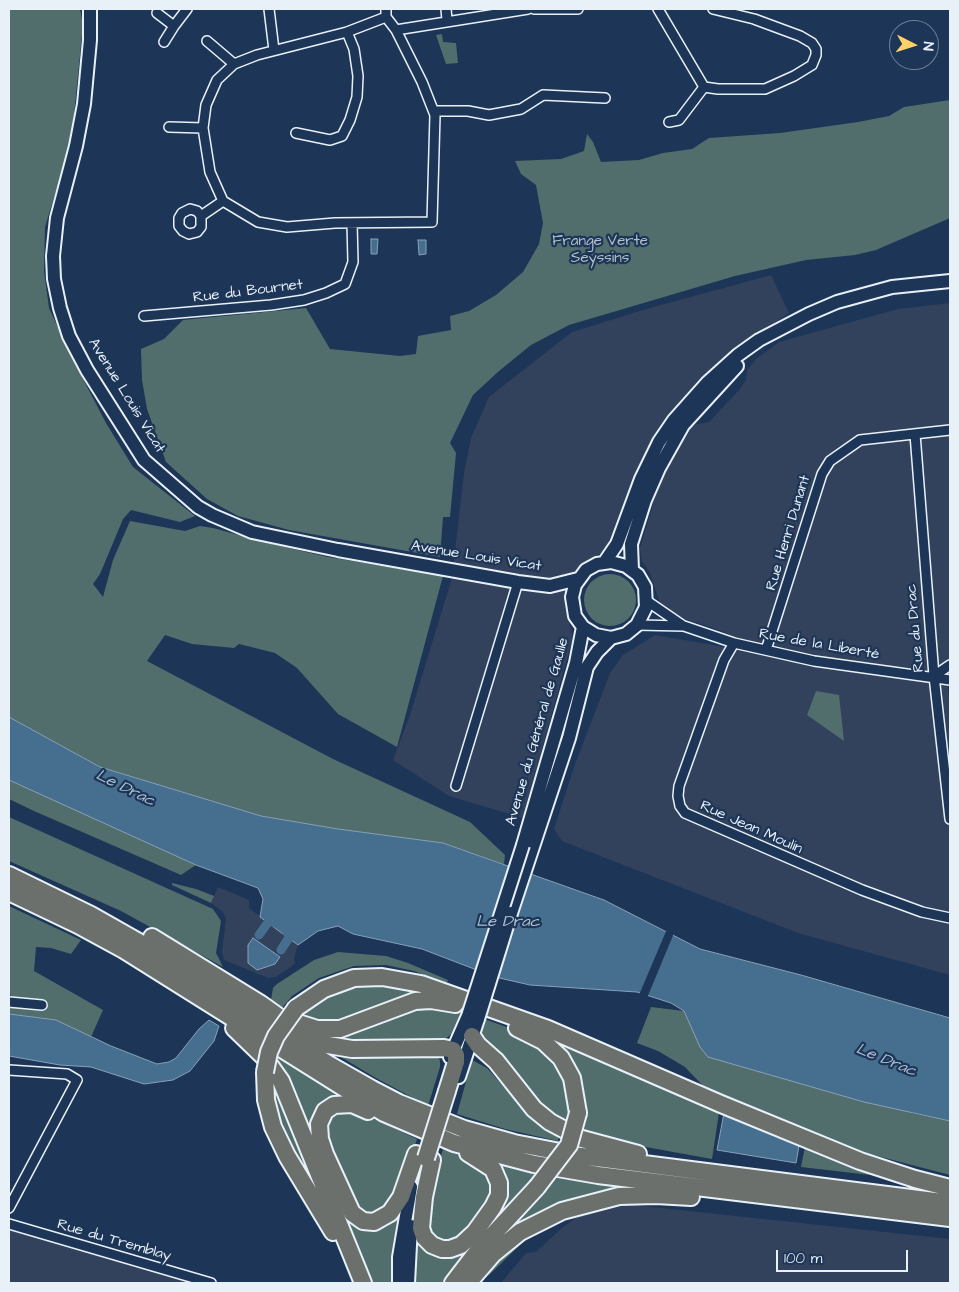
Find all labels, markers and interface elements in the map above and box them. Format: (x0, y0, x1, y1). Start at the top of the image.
north arrow (889, 20, 939, 70)
text: N (918, 41, 938, 51)
park label: Frange Verte Seyssins (552, 233, 648, 268)
street label: Rue du Bournet (192, 276, 304, 308)
street label: Avenue Louis Vicat (83, 335, 169, 457)
street label: Rue Henri Dunant (763, 473, 815, 593)
street label: Avenue Louis Vicat (409, 538, 543, 576)
street label: Rue du Drac (903, 583, 929, 673)
street label: Rue de la Liberté (757, 626, 881, 664)
street label: Avenue du Général de Gaulle (503, 636, 573, 828)
water label: Le Drac (92, 766, 158, 812)
street label: Rue Jean Moulin (697, 797, 805, 859)
water label: Le Drac (476, 913, 540, 933)
water label: Le Drac (853, 1040, 919, 1082)
street label: Rue du Tremblay (55, 1216, 173, 1266)
scale bar (779, 1240, 912, 1272)
text: 100 m (784, 1248, 823, 1269)

